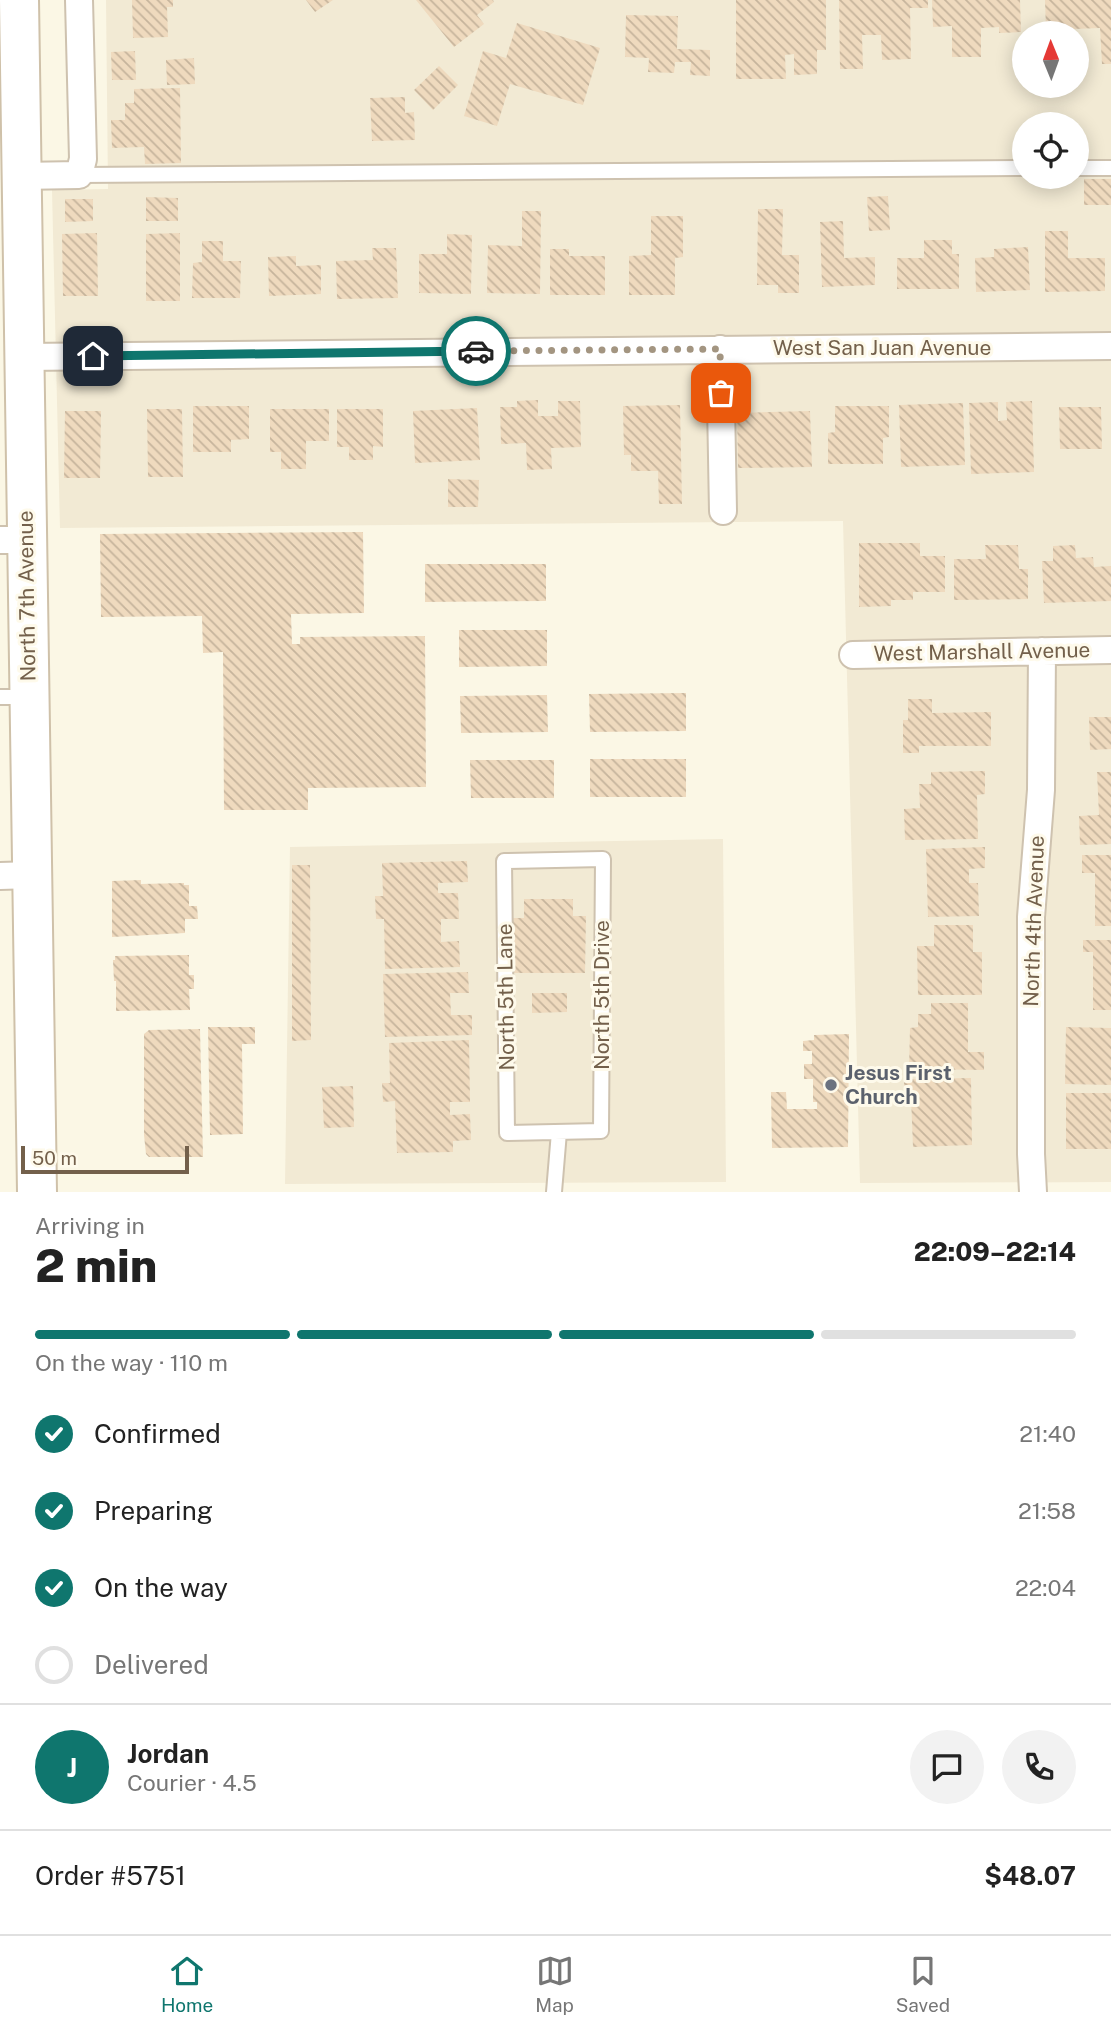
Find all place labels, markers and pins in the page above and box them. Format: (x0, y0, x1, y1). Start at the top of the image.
pin (63, 326, 123, 386)
pin (691, 363, 751, 423)
place label: Jesus First Church (845, 1060, 952, 1109)
marker: Jesus First Church (823, 1077, 839, 1093)

